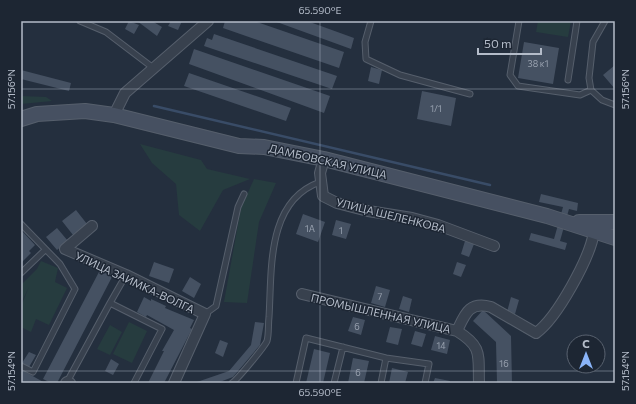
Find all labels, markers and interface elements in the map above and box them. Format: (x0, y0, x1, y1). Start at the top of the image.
text: 65.590°E (299, 4, 342, 16)
scale bar (478, 30, 541, 56)
text: 50 m (484, 36, 512, 50)
house number: 38 к1 (528, 58, 548, 69)
text: 57.156°N (5, 69, 17, 109)
text: 57.156°N (619, 69, 631, 109)
house number: 1/1 (430, 103, 442, 114)
street label: ДАМБОВСКАЯ УЛИЦА (268, 141, 389, 181)
street label: УЛИЦА ШЕЛЕНКОВА (335, 195, 448, 235)
house number: 1А (305, 223, 315, 234)
house number: 1 (339, 225, 343, 236)
street label: УЛИЦА ЗАИМКА-ВОЛГА (73, 249, 197, 316)
street label: ПРОМЫШЛЕННАЯ УЛИЦА (310, 291, 453, 336)
house number: 7 (378, 291, 383, 302)
house number: 6 (354, 321, 360, 332)
north arrow (566, 334, 606, 374)
text: С (582, 337, 590, 350)
house number: 14 (436, 340, 446, 351)
text: 57.154°N (5, 351, 17, 391)
text: 57.154°N (619, 351, 631, 391)
house number: 16 (499, 358, 509, 369)
house number: 6 (355, 367, 361, 378)
text: 65.590°E (299, 386, 342, 398)

